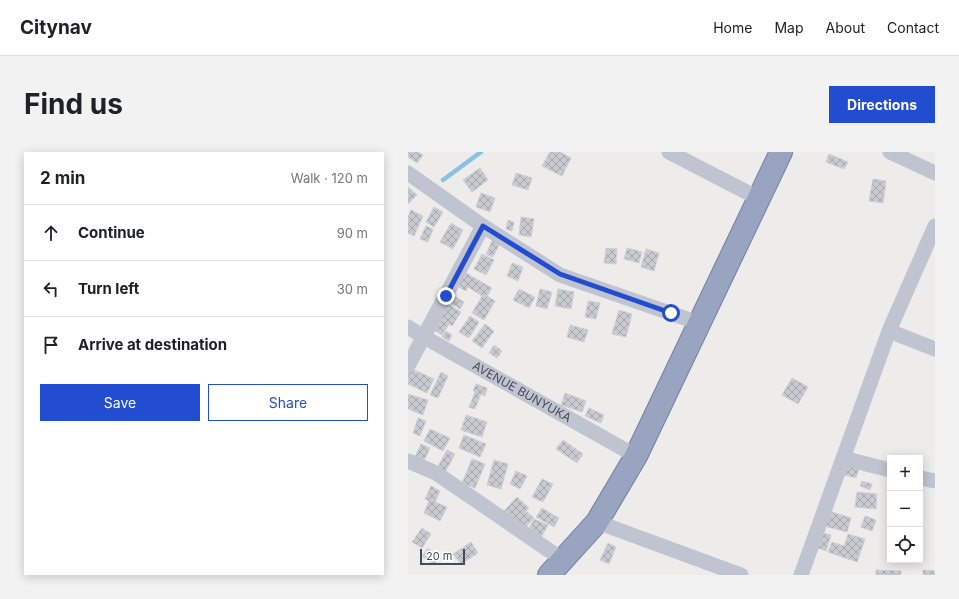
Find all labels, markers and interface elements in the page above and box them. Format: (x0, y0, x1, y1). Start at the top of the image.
text: Citynav (20, 16, 92, 39)
text: Home (713, 19, 752, 36)
text: Map (774, 19, 804, 36)
text: About (826, 19, 865, 36)
text: Contact (887, 19, 939, 36)
button: Directions (829, 86, 935, 123)
text: Find us (24, 87, 123, 121)
text: 2 min (40, 168, 85, 188)
text: Walk · 120 m (291, 170, 368, 186)
icon: ahead (40, 222, 62, 244)
text: Continue (78, 223, 145, 242)
text: 90 m (337, 225, 368, 241)
icon: left (40, 278, 62, 300)
text: Turn left (78, 279, 139, 298)
text: 30 m (337, 281, 368, 297)
route end (437, 287, 455, 305)
route start (662, 304, 680, 322)
icon: arrive (40, 334, 62, 356)
text: Arrive at destination (78, 335, 227, 354)
street label: AVENUE BUNYUKA (470, 358, 574, 425)
button: Save (40, 384, 200, 421)
button: Share (208, 384, 368, 421)
map controls (887, 455, 923, 563)
button: + (887, 455, 923, 491)
button: − (887, 491, 923, 527)
button: locate (887, 527, 923, 563)
scale bar (420, 547, 465, 566)
text: 20 m (426, 549, 452, 563)

